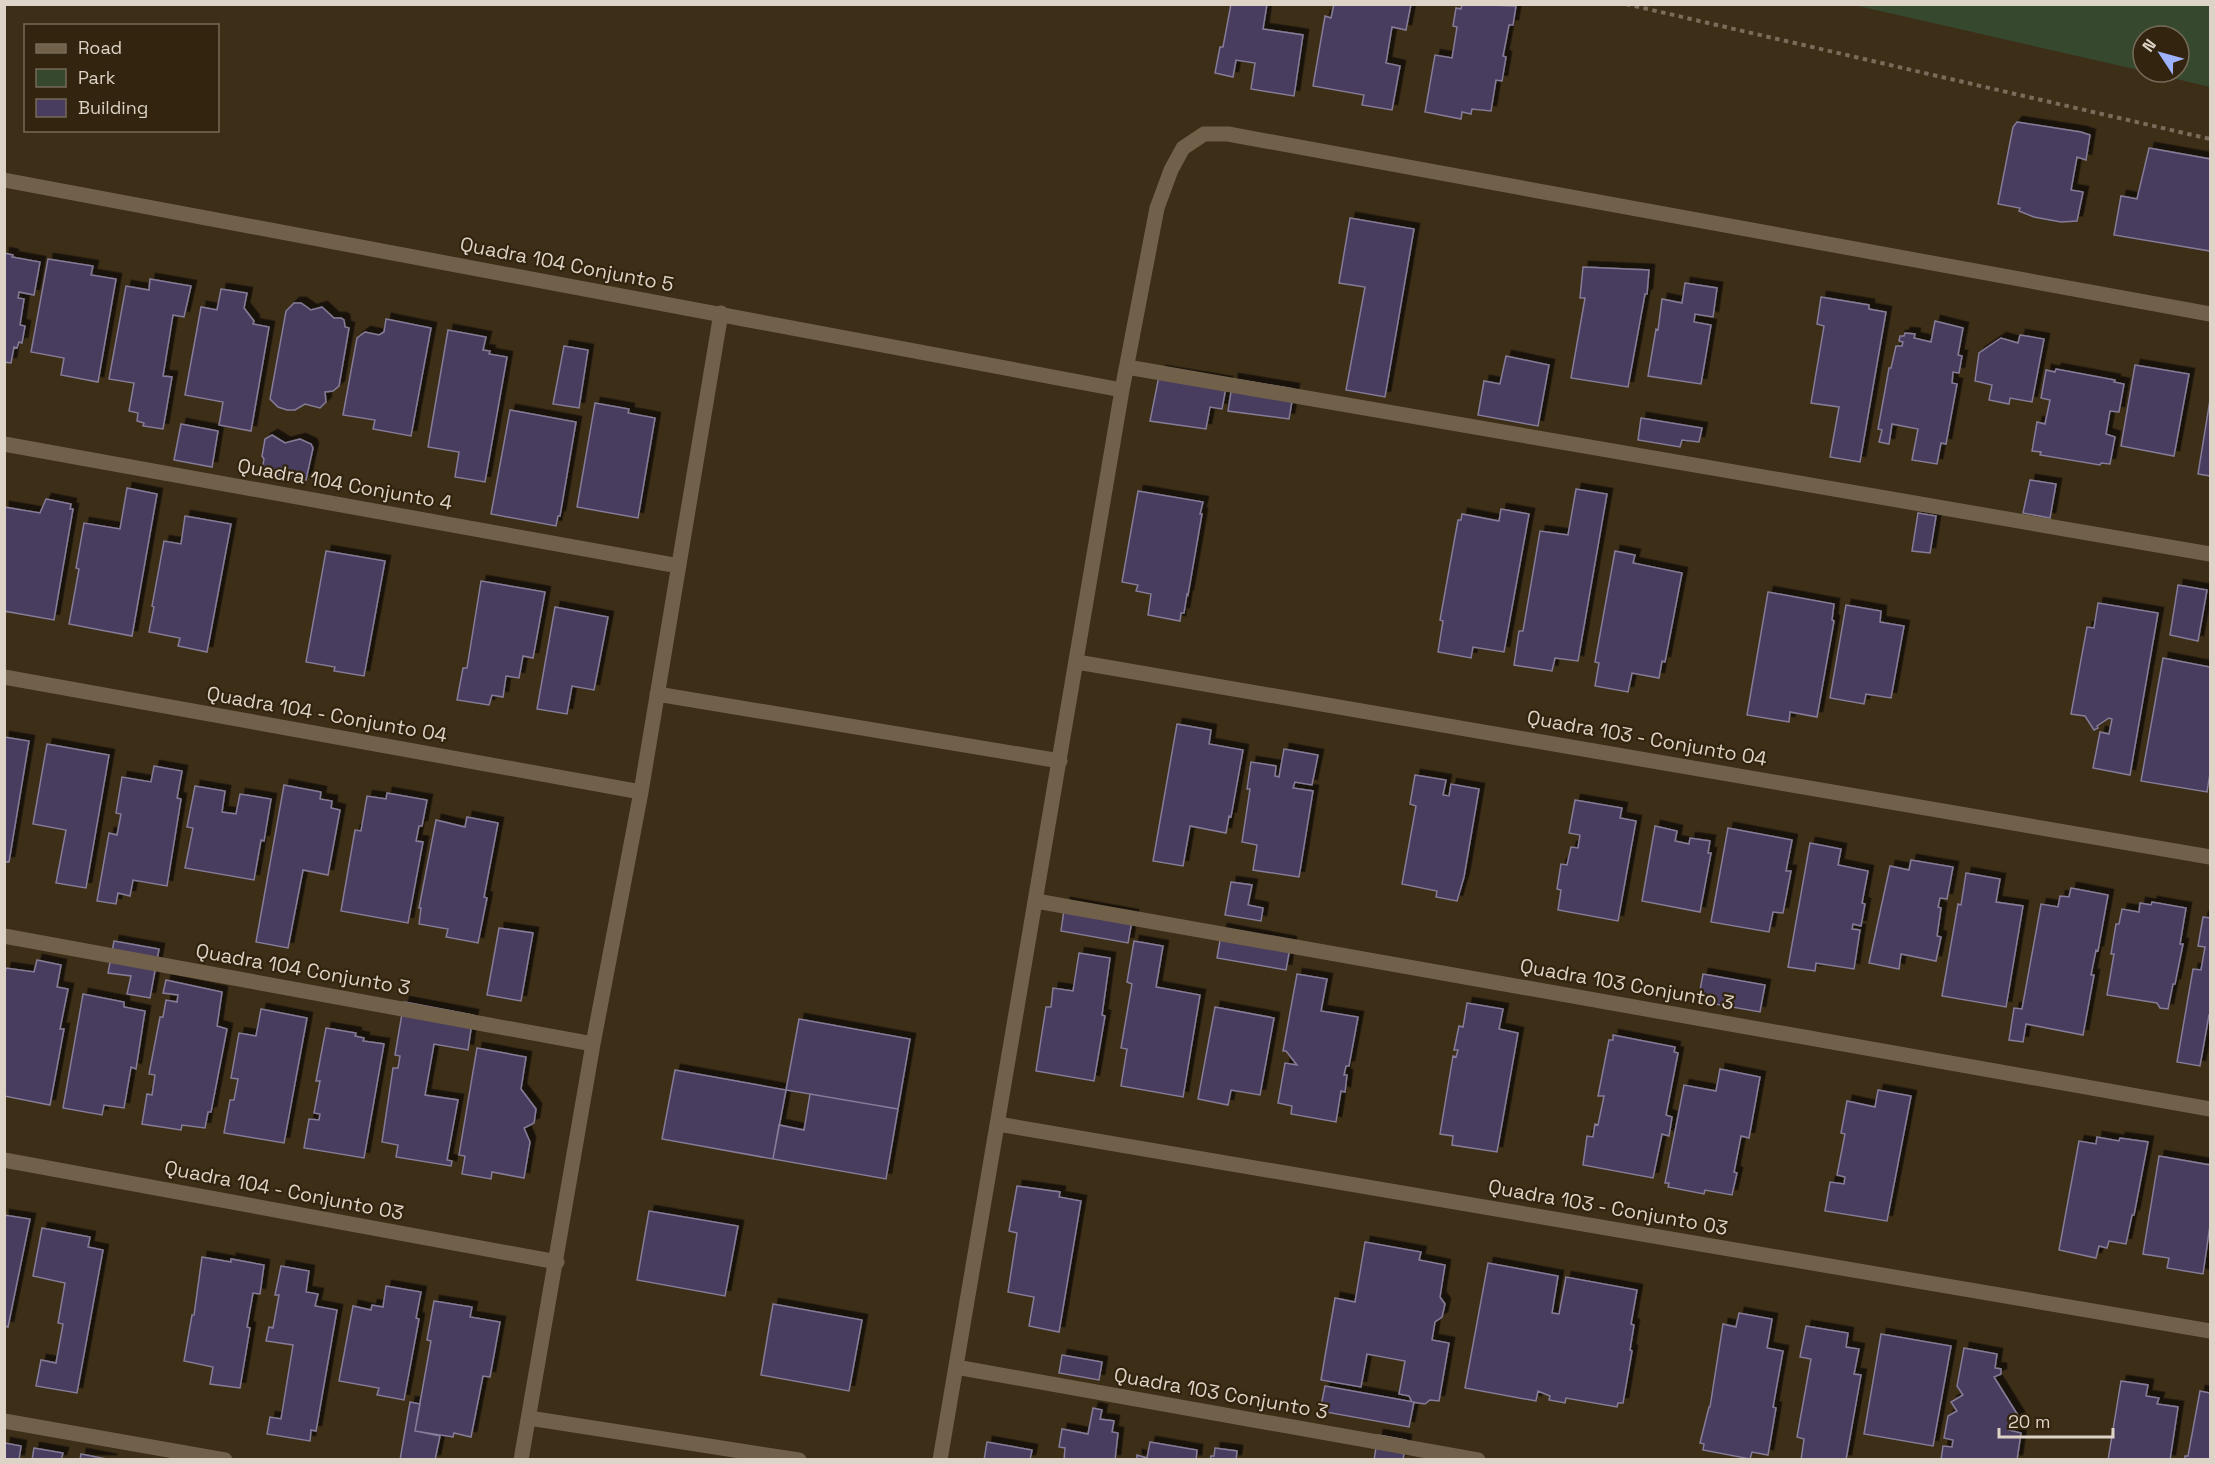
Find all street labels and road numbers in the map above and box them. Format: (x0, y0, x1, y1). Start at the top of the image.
street label: Quadra 104 Conjunto 5 (458, 231, 676, 297)
street label: Quadra 104 Conjunto 4 (235, 452, 455, 516)
street label: Quadra 104 - Conjunto 04 (205, 680, 449, 748)
street label: Quadra 103 - Conjunto 04 (1525, 704, 1769, 772)
street label: Quadra 104 Conjunto 3 (194, 937, 412, 1001)
street label: Quadra 103 Conjunto 3 (1518, 952, 1736, 1016)
street label: Quadra 104 - Conjunto 03 (162, 1154, 406, 1226)
street label: Quadra 103 - Conjunto 03 (1486, 1173, 1730, 1241)
street label: Quadra 103 Conjunto 3 (1112, 1361, 1330, 1425)

